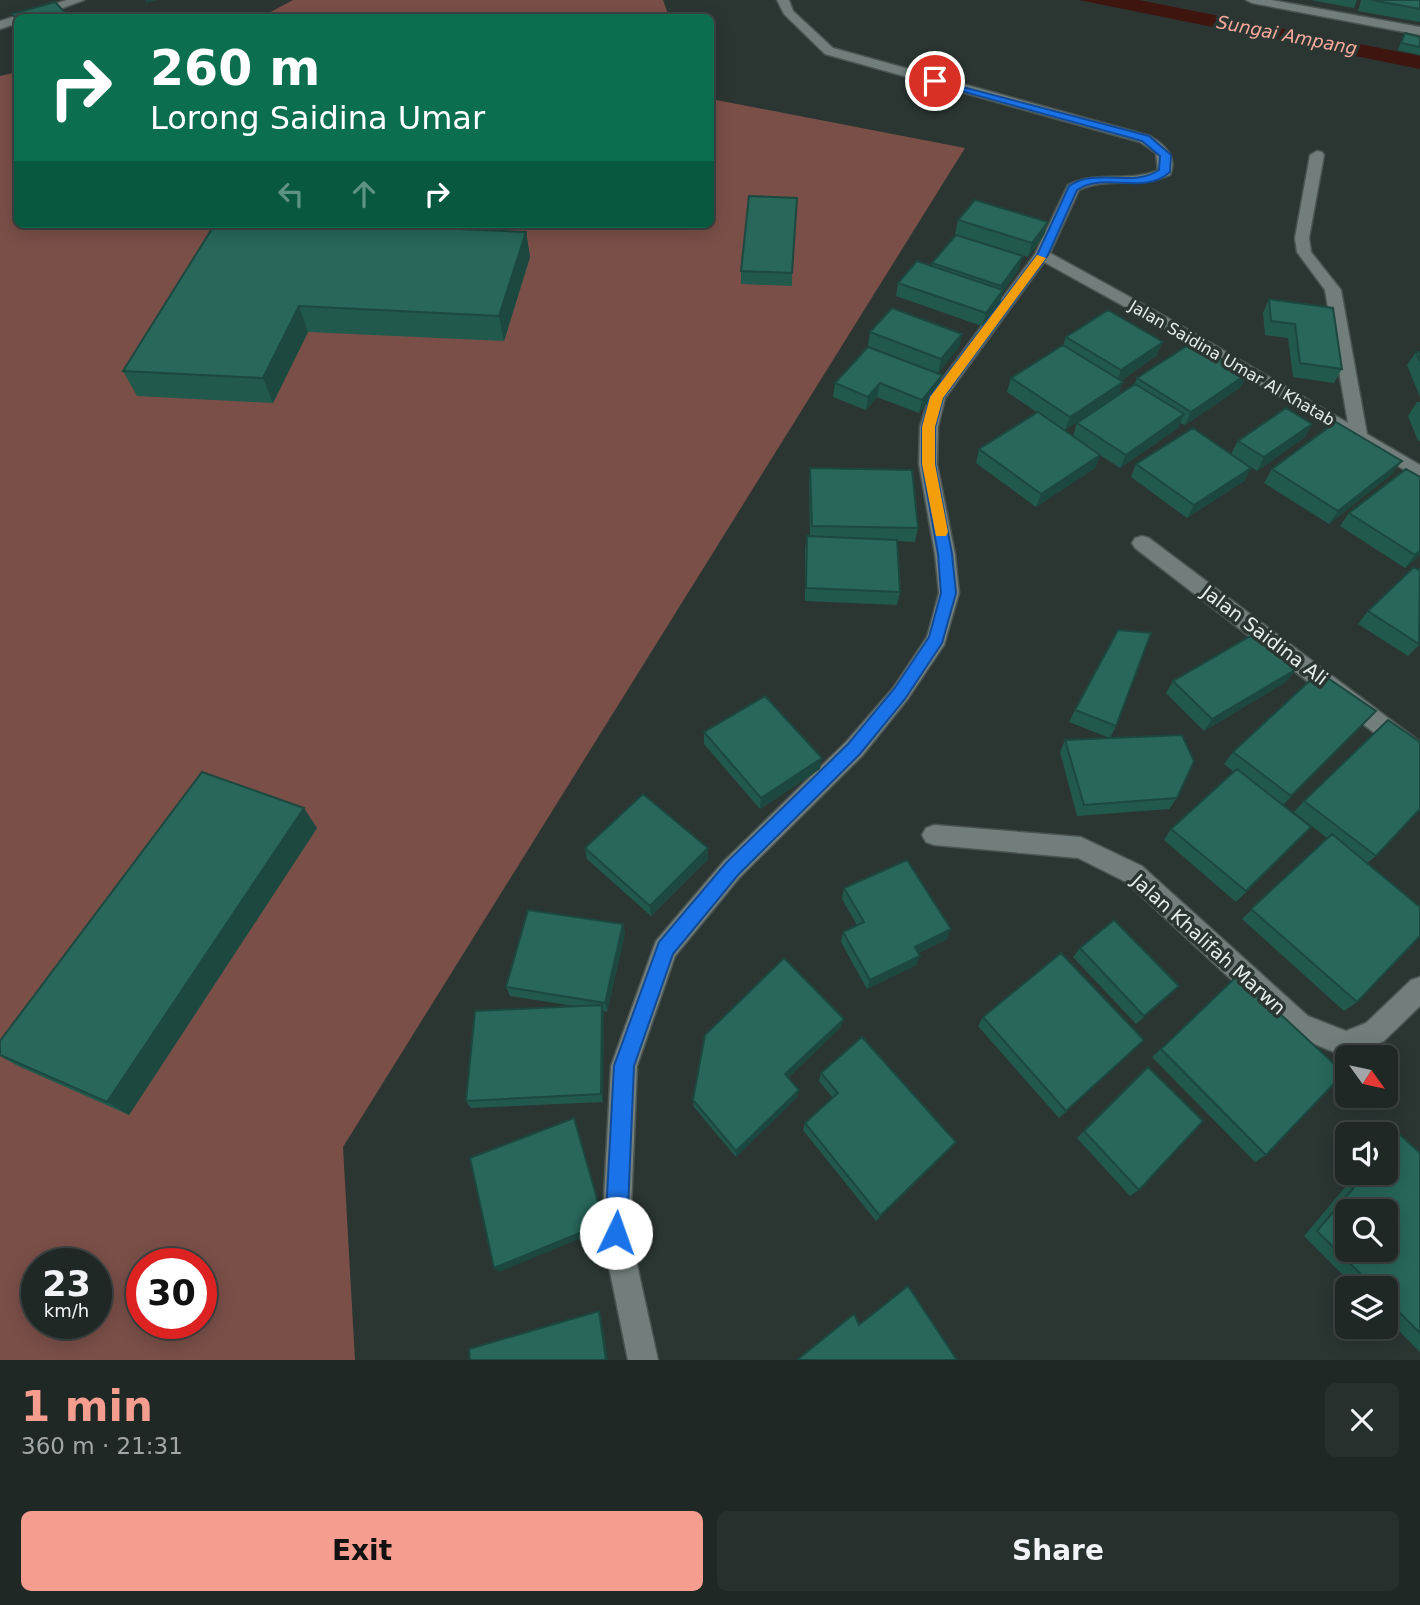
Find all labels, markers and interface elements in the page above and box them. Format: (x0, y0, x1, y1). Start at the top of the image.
water label: Sungai Ampang (1215, 11, 1359, 59)
text: 260 m (150, 40, 320, 97)
icon: right (35, 42, 126, 133)
pin (905, 51, 965, 111)
icon: arrive (916, 62, 954, 100)
text: Lorong Saidina Umar (150, 99, 485, 137)
icon: left (272, 175, 310, 213)
icon: ahead (345, 175, 383, 213)
icon: right (418, 175, 456, 213)
street label: Jalan Saidina Umar Al Khatab (1125, 296, 1338, 430)
street label: Jalan Saidina Ali (1197, 580, 1332, 689)
street label: Jalan Khalifah Marwn (1127, 869, 1290, 1019)
north arrow (1335, 1045, 1398, 1108)
map controls (1335, 1045, 1398, 1339)
button: sound (1335, 1122, 1398, 1185)
position arrow (579, 1196, 653, 1270)
button: search (1335, 1199, 1398, 1262)
speed limit sign: 30 (126, 1248, 217, 1339)
text: 23 (42, 1264, 91, 1304)
button: layers (1335, 1276, 1398, 1339)
text: km/h (44, 1300, 89, 1321)
text: 1 min (21, 1382, 153, 1431)
button: close (1325, 1383, 1399, 1457)
text: 360 m · 21:31 (21, 1433, 183, 1459)
button: Exit (21, 1511, 703, 1591)
button: Share (717, 1511, 1399, 1591)

